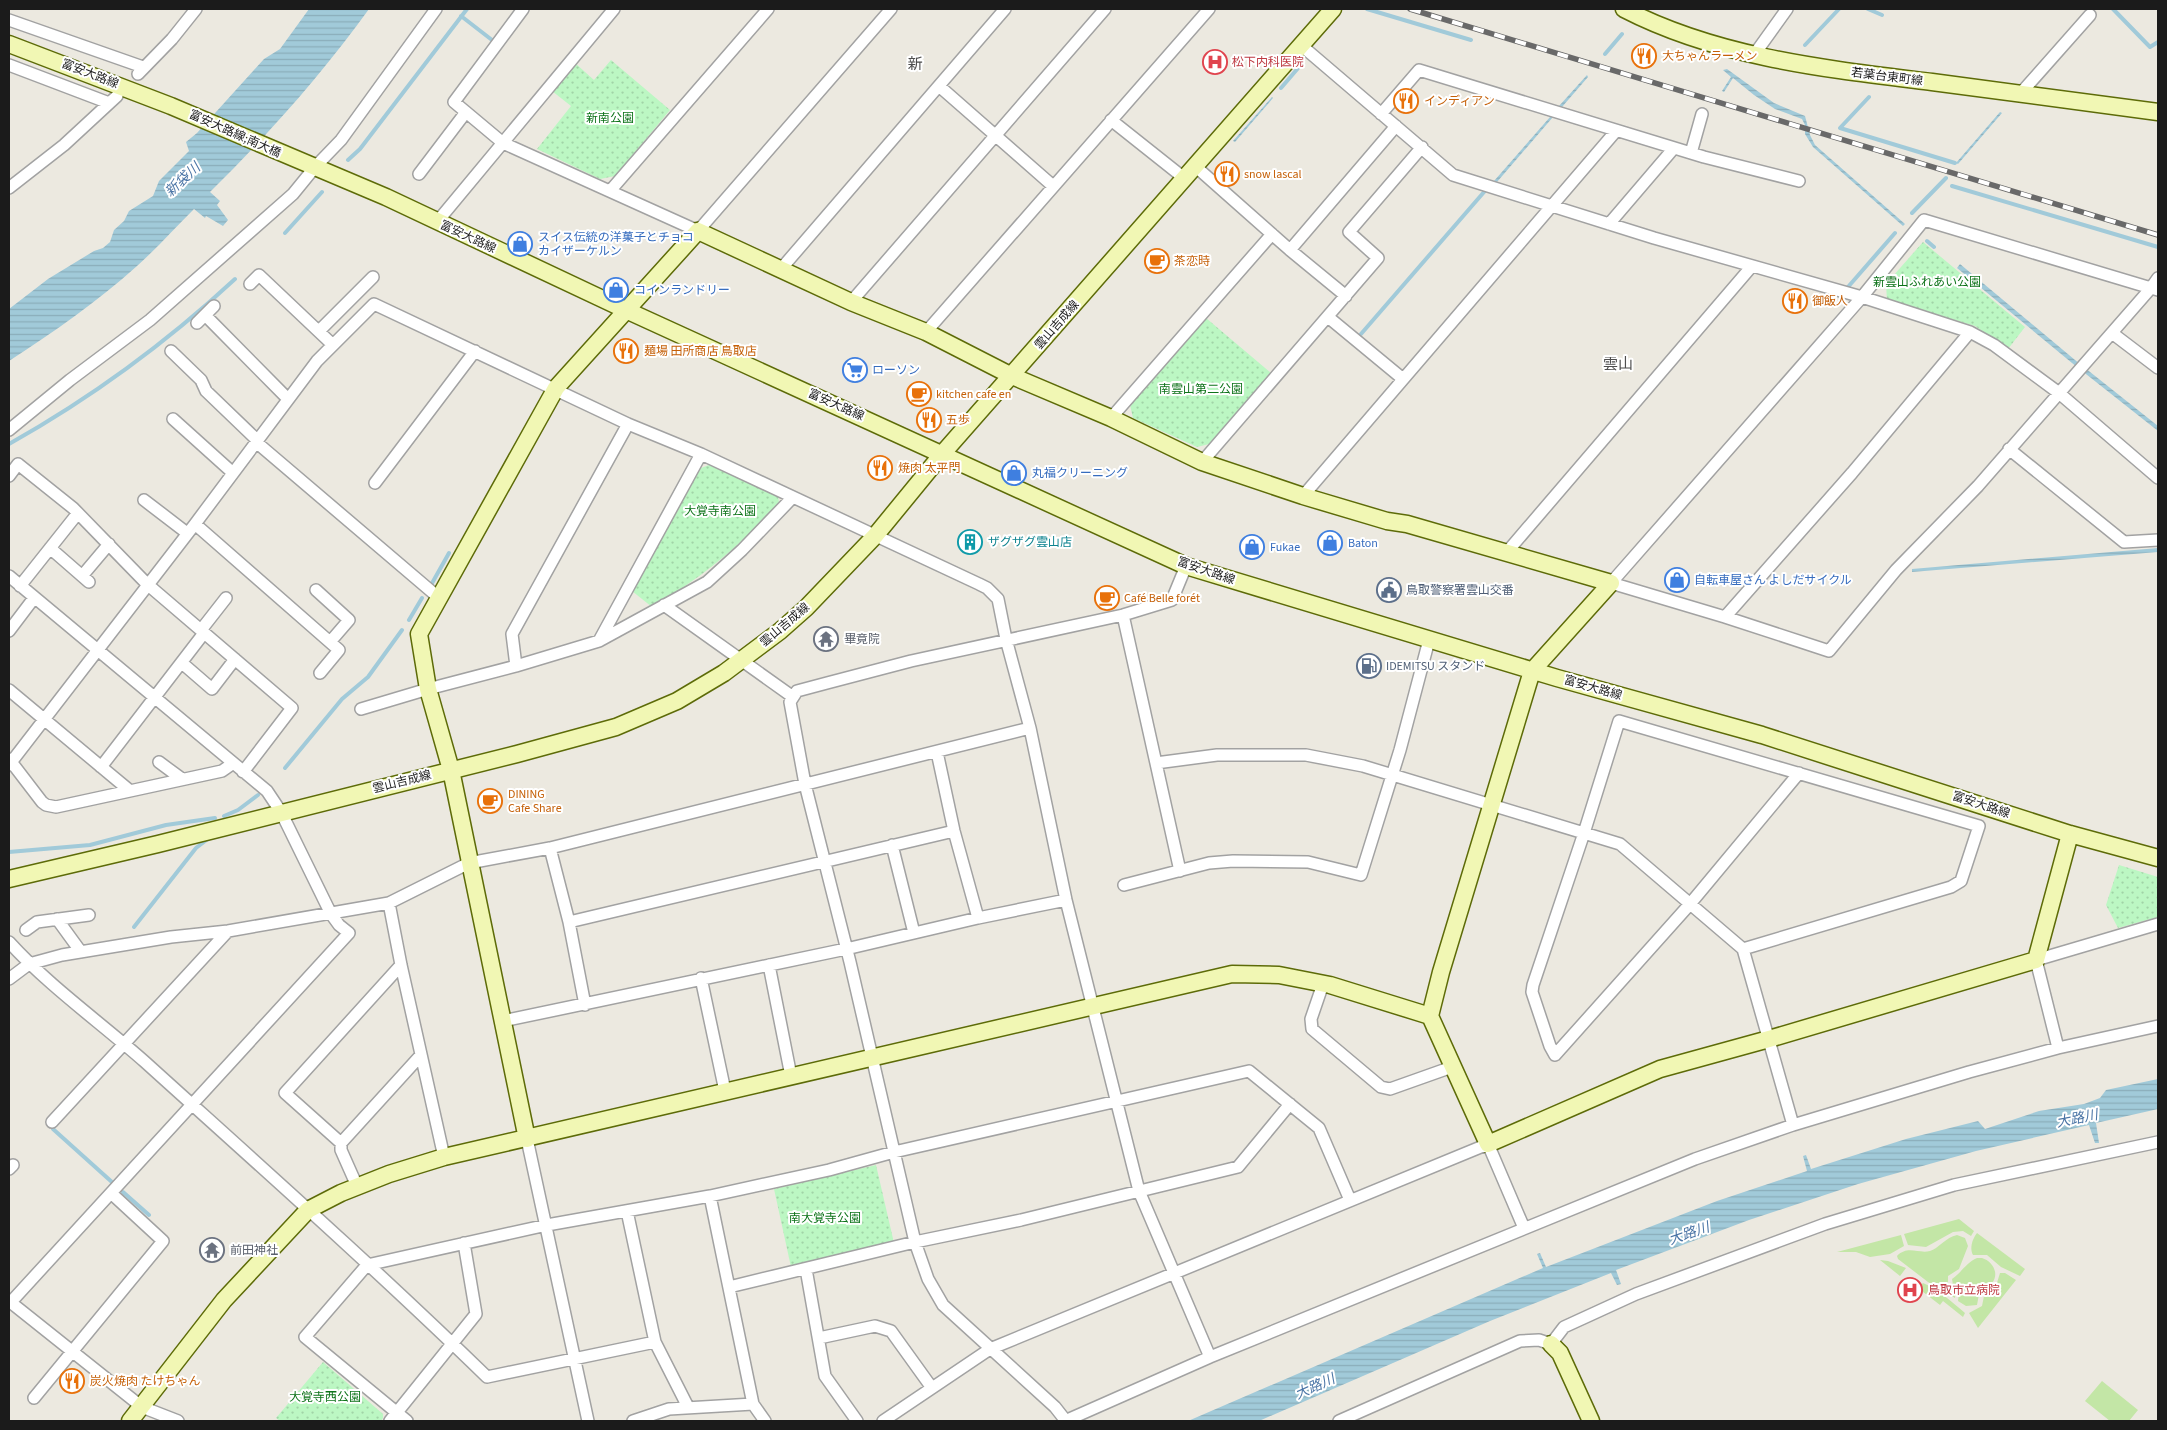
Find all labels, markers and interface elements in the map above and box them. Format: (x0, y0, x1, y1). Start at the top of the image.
restaurant icon: 大ちゃんラーメン (1631, 43, 1657, 69)
place label: 大ちゃんラーメン (1662, 48, 1758, 65)
hospital icon: 松下内科医院 (1202, 49, 1228, 75)
district label: 新 (907, 54, 923, 75)
place label: 松下内科医院 (1232, 54, 1304, 71)
street label: 富安大路線 (59, 55, 121, 93)
street label: 若葉台東町線 (1850, 64, 1924, 90)
restaurant icon: インディアン (1393, 88, 1419, 114)
place label: インディアン (1424, 93, 1495, 110)
street label: 富安大路線;南大橋 (186, 106, 284, 162)
park label: 新南公園 (586, 110, 634, 127)
water label: 新袋川 (161, 157, 207, 202)
restaurant icon: snow lascal (1214, 161, 1240, 187)
place label: snow lascal (1244, 166, 1302, 183)
street label: 富安大路線 (437, 217, 499, 257)
place label: スイス伝統の洋菓子とチョコ カイザーケルン (538, 229, 694, 260)
shop icon: スイス伝統の洋菓子とチョコ カイザーケルン (507, 231, 533, 257)
cafe icon: 茶恋時 (1144, 248, 1170, 274)
place label: 茶恋時 (1174, 253, 1210, 270)
park label: 新雲山ふれあい公園 (1873, 274, 1981, 291)
shop icon: コインランドリー (603, 277, 629, 303)
place label: コインランドリー (634, 282, 730, 299)
restaurant icon: 御飯人 (1782, 288, 1808, 314)
place label: 御飯人 (1812, 293, 1848, 310)
street label: 雲山吉成線 (1031, 297, 1083, 353)
restaurant icon: 麺場 田所商店 鳥取店 (613, 338, 639, 364)
place label: 麺場 田所商店 鳥取店 (644, 343, 757, 360)
district label: 雲山 (1603, 354, 1633, 375)
supermarket icon: ローソン (842, 357, 868, 383)
place label: ローソン (872, 362, 920, 379)
cafe icon: kitchen cafe en (906, 381, 932, 407)
park label: 南雲山第二公園 (1159, 381, 1243, 398)
street label: 富安大路線 (805, 385, 867, 425)
place label: kitchen cafe en (936, 386, 1011, 403)
restaurant icon: 五歩 (916, 407, 942, 433)
place label: 五歩 (946, 412, 970, 429)
restaurant icon: 焼肉 太平門 (867, 455, 893, 481)
place label: 焼肉 太平門 (898, 460, 960, 477)
shop icon: 丸福クリーニング (1001, 460, 1027, 486)
place label: 丸福クリーニング (1032, 465, 1128, 482)
park label: 大覚寺南公園 (684, 503, 756, 520)
building icon: ザグザグ雲山店 (957, 529, 983, 555)
shop icon: Baton (1317, 530, 1343, 556)
place label: ザグザグ雲山店 (988, 534, 1072, 551)
shop icon: Fukae (1239, 534, 1265, 560)
place label: Baton (1348, 535, 1378, 552)
place label: Fukae (1270, 539, 1300, 556)
street label: 富安大路線 (1175, 553, 1237, 589)
shop icon: 自転車屋さん よしだサイクル (1664, 567, 1690, 593)
place label: 自転車屋さん よしだサイクル (1694, 572, 1852, 589)
public building icon: 鳥取警察署雲山交番 (1376, 577, 1402, 603)
place label: 鳥取警察署雲山交番 (1406, 582, 1514, 599)
cafe icon: Café Belle forét (1094, 585, 1120, 611)
place label: Café Belle forét (1124, 590, 1200, 607)
street label: 雲山吉成線 (757, 599, 813, 651)
temple icon: 畢竟院 (813, 626, 839, 652)
place label: 畢竟院 (844, 631, 880, 648)
fuel station icon: IDEMITSU スタンド (1356, 653, 1382, 679)
place label: IDEMITSU スタンド (1386, 658, 1485, 675)
street label: 富安大路線 (1562, 672, 1624, 704)
street label: 雲山吉成線 (371, 766, 433, 798)
place label: DINING Cafe Share (508, 786, 562, 817)
cafe icon: DINING Cafe Share (477, 788, 503, 814)
street label: 富安大路線 (1950, 788, 2012, 822)
water label: 大路川 (2054, 1105, 2101, 1133)
park label: 南大覚寺公園 (789, 1210, 861, 1227)
water label: 大路川 (1666, 1217, 1714, 1250)
temple icon: 前田神社 (199, 1237, 225, 1263)
place label: 前田神社 (230, 1242, 278, 1259)
hospital icon: 鳥取市立病院 (1897, 1277, 1923, 1303)
place label: 鳥取市立病院 (1928, 1282, 2000, 1299)
restaurant icon: 炭火焼肉 たけちゃん (59, 1368, 85, 1394)
water label: 大路川 (1292, 1369, 1340, 1405)
place label: 炭火焼肉 たけちゃん (90, 1373, 200, 1390)
park label: 大覚寺西公園 (289, 1389, 361, 1406)

